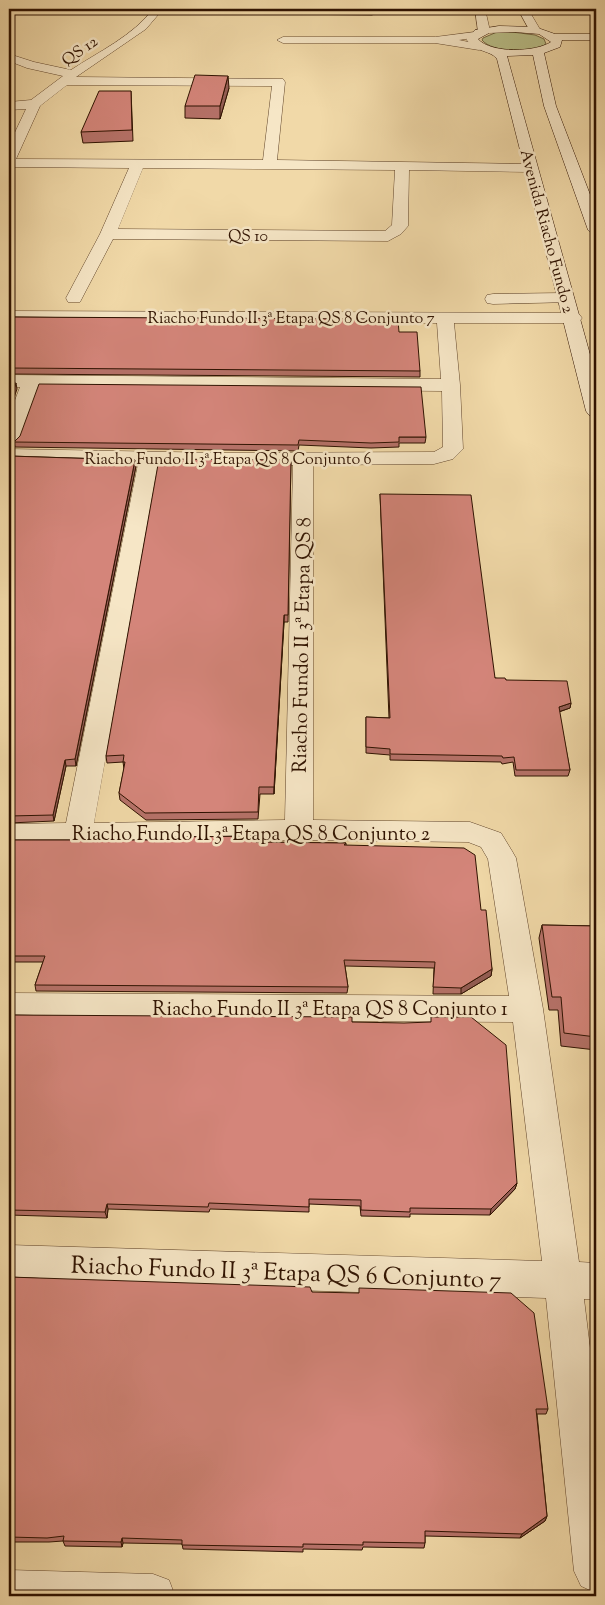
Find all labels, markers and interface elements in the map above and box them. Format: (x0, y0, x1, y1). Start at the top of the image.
street label: QS 12 (58, 31, 104, 73)
street label: Avenida Riacho Fundo 2 (513, 147, 579, 317)
street label: QS 10 (228, 226, 268, 249)
street label: Riacho Fundo II 3ª Etapa QS 8 Conjunto 7 (147, 308, 435, 331)
street label: Riacho Fundo II 3ª Etapa QS 8 Conjunto 6 (84, 449, 372, 472)
street label: Riacho Fundo II 3ª Etapa QS 8 (287, 517, 320, 773)
street label: Riacho Fundo II 3ª Etapa QS 8 Conjunto 2 (72, 821, 430, 850)
street label: Riacho Fundo II 3ª Etapa QS 8 Conjunto 1 (152, 996, 508, 1025)
street label: Riacho Fundo II 3ª Etapa QS 6 Conjunto 7 (70, 1249, 502, 1299)

